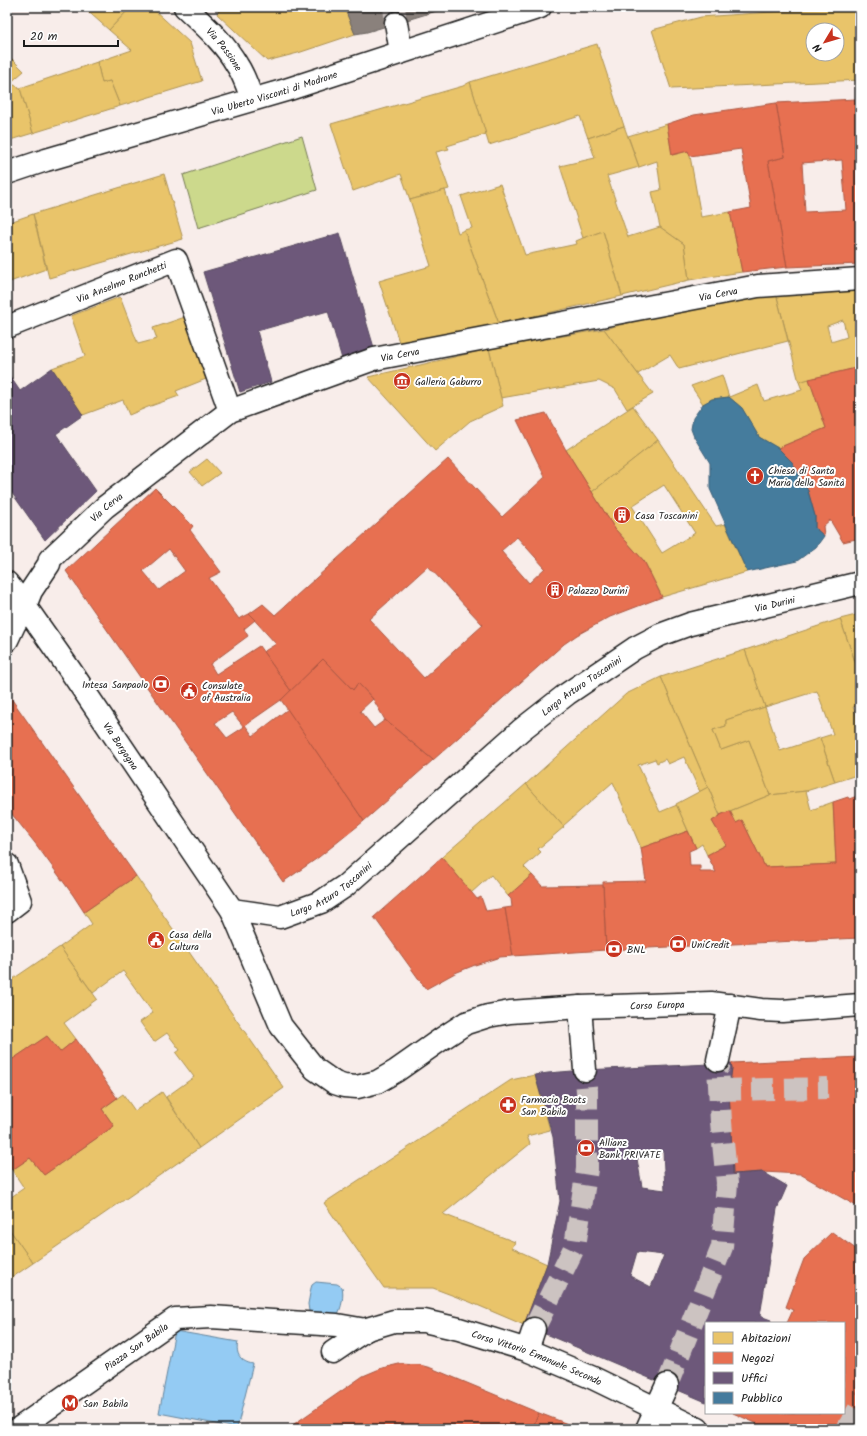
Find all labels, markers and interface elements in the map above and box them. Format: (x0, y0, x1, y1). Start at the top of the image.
scale bar (24, 22, 118, 48)
north arrow (805, 22, 845, 62)
street label: Via Passione (202, 24, 246, 75)
text: 20 m (30, 27, 58, 46)
text: N (809, 39, 827, 56)
street label: Via Uberto Visconti di Modrone (210, 67, 340, 120)
street label: Via Anselmo Ronchetti (74, 257, 170, 308)
street label: Via Cerva (698, 283, 739, 306)
street label: Via Cerva (379, 343, 421, 367)
museum icon: Galleria Gaburro (392, 371, 412, 391)
place label: Galleria Gaburro (415, 374, 482, 390)
place label: Chiesa di Santa Maria della Sanità (768, 463, 845, 491)
church icon: Chiesa di Santa Maria della Sanità (745, 466, 765, 486)
street label: Via Cerva (87, 489, 127, 526)
building icon: Casa Toscanini (612, 505, 632, 525)
place label: Casa Toscanini (635, 508, 698, 524)
building icon: Palazzo Durini (545, 580, 565, 600)
place label: Palazzo Durini (568, 583, 628, 599)
street label: Via Durini (753, 592, 797, 617)
street label: Largo Arturo Toscanini (538, 652, 626, 720)
bank icon: Intesa Sanpaolo (151, 674, 171, 694)
place label: Intesa Sanpaolo (82, 677, 148, 693)
place label: Consulate of Australia (202, 678, 251, 706)
public building icon: Consulate of Australia (179, 681, 199, 701)
street label: Via Borgogna (98, 719, 143, 774)
street label: Largo Arturo Toscanini (288, 858, 377, 922)
place label: Casa della Cultura (169, 927, 212, 955)
public building icon: Casa della Cultura (146, 930, 166, 950)
bank icon: UniCredit (668, 934, 688, 954)
place label: UniCredit (691, 937, 730, 953)
bank icon: BNL (604, 939, 624, 959)
place label: BNL (627, 942, 646, 958)
street label: Corso Europa (630, 997, 685, 1014)
place label: Farmacia Boots San Babila (521, 1092, 587, 1120)
pharmacy icon: Farmacia Boots San Babila (498, 1095, 518, 1115)
place label: Allianz Bank PRIVATE (599, 1135, 662, 1163)
bank icon: Allianz Bank PRIVATE (576, 1138, 596, 1158)
street label: Piazza San Babila (101, 1319, 172, 1375)
legend (705, 1322, 845, 1414)
street label: Corso Vittorio Emanuele Secondo (469, 1326, 605, 1390)
text: Abitazioni (741, 1329, 792, 1348)
text: Negozi (741, 1349, 775, 1368)
text: Uffici (741, 1369, 768, 1388)
text: Pubblico (741, 1389, 782, 1408)
metro station icon: San Babila (60, 1393, 80, 1413)
place label: San Babila (83, 1396, 128, 1412)

